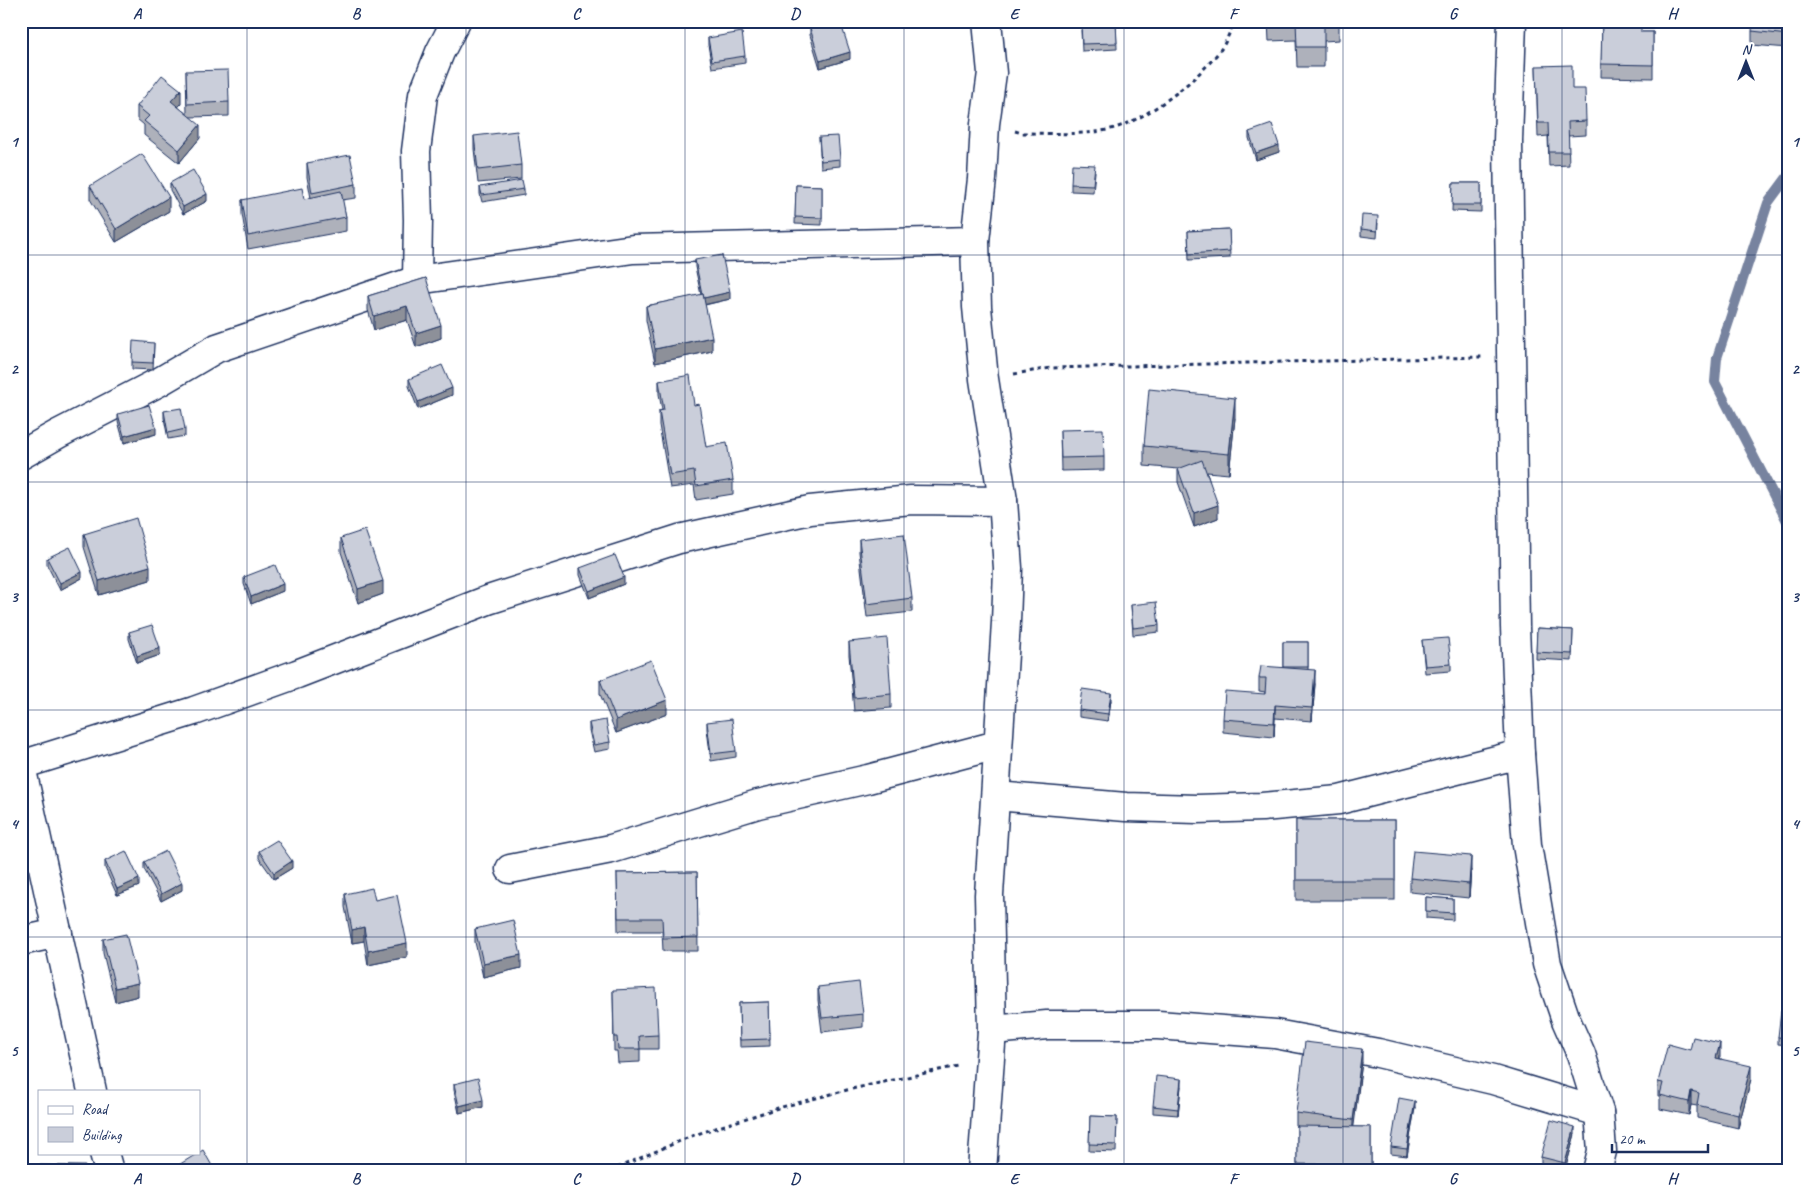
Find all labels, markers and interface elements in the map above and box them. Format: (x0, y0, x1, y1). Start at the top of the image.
text: A (133, 4, 143, 24)
text: B (352, 4, 362, 24)
text: C (572, 4, 582, 24)
text: D (790, 4, 801, 24)
text: E (1010, 4, 1021, 24)
text: F (1229, 4, 1240, 24)
text: G (1449, 4, 1459, 24)
text: H (1667, 4, 1679, 24)
north arrow (1722, 38, 1772, 88)
text: N (1742, 41, 1753, 58)
text: 1 (10, 132, 19, 152)
text: 1 (1791, 132, 1800, 152)
text: 2 (10, 359, 19, 379)
text: 2 (1791, 359, 1800, 379)
text: 3 (10, 587, 19, 607)
text: 3 (1791, 587, 1800, 607)
text: 4 (10, 814, 19, 834)
text: 4 (1791, 814, 1800, 834)
text: 5 (11, 1041, 20, 1061)
text: 5 (1792, 1041, 1801, 1061)
legend (38, 1090, 200, 1154)
text: Road (82, 1100, 109, 1119)
scale bar (1612, 1122, 1708, 1154)
text: Building (82, 1126, 122, 1145)
text: 20 m (1619, 1130, 1646, 1149)
text: A (133, 1169, 143, 1189)
text: B (352, 1169, 362, 1189)
text: C (572, 1169, 582, 1189)
text: D (790, 1169, 801, 1189)
text: E (1010, 1169, 1021, 1189)
text: F (1229, 1169, 1240, 1189)
text: G (1449, 1169, 1459, 1189)
text: H (1667, 1169, 1679, 1189)

